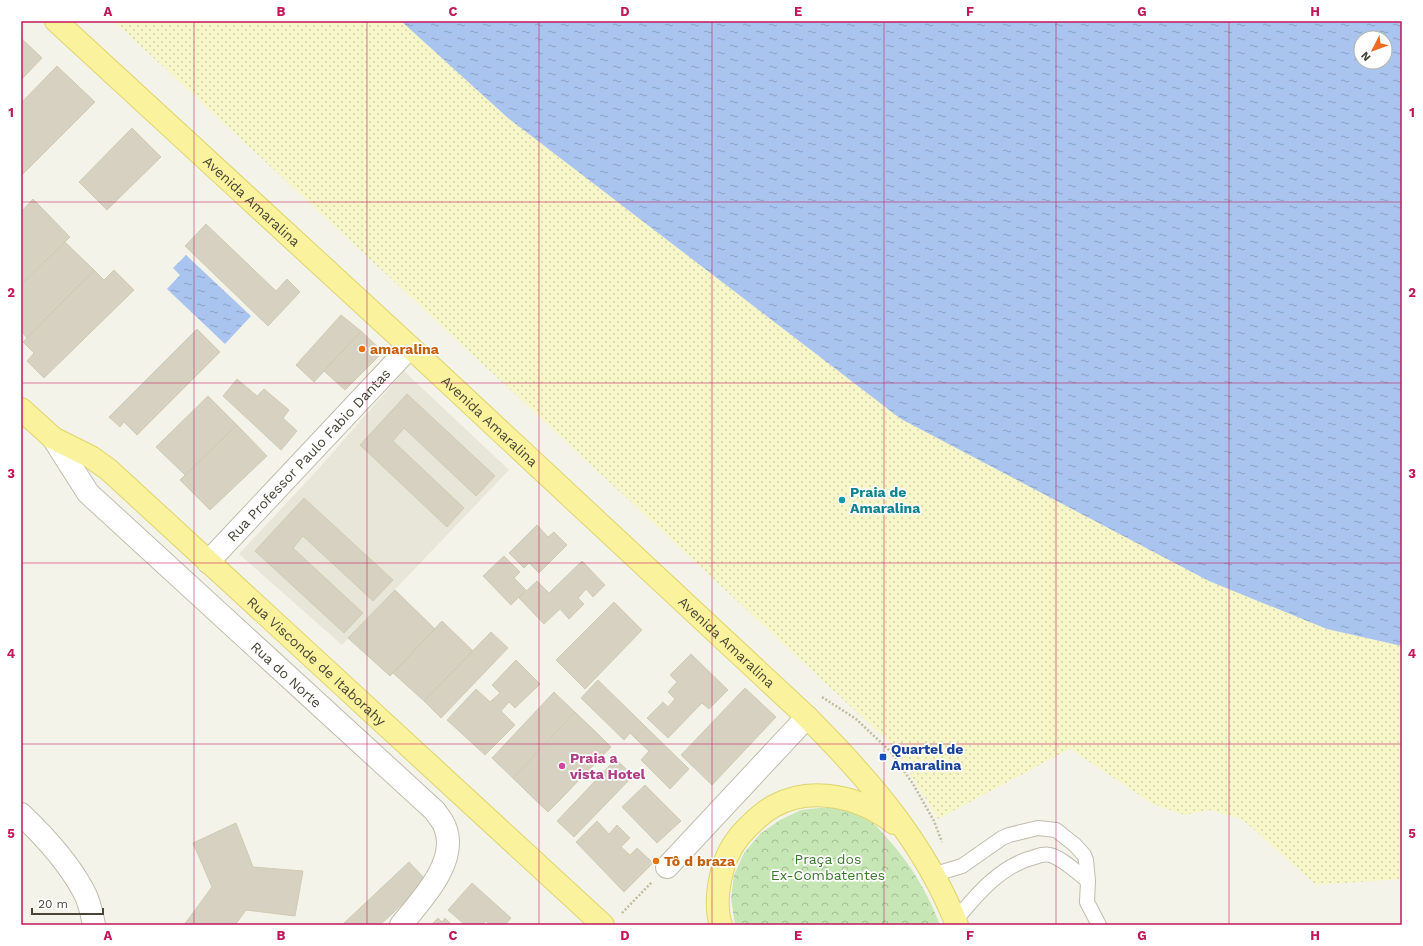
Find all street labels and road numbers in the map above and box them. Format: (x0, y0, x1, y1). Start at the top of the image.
street label: Avenida Amaralina (200, 153, 303, 250)
street label: Rua Professor Paulo Fabio Dantas (224, 365, 394, 545)
street label: Avenida Amaralina (438, 372, 541, 470)
street label: Rua Visconde de Itaborahy (244, 593, 390, 729)
street label: Avenida Amaralina (675, 593, 778, 691)
street label: Rua do Norte (248, 638, 325, 711)

